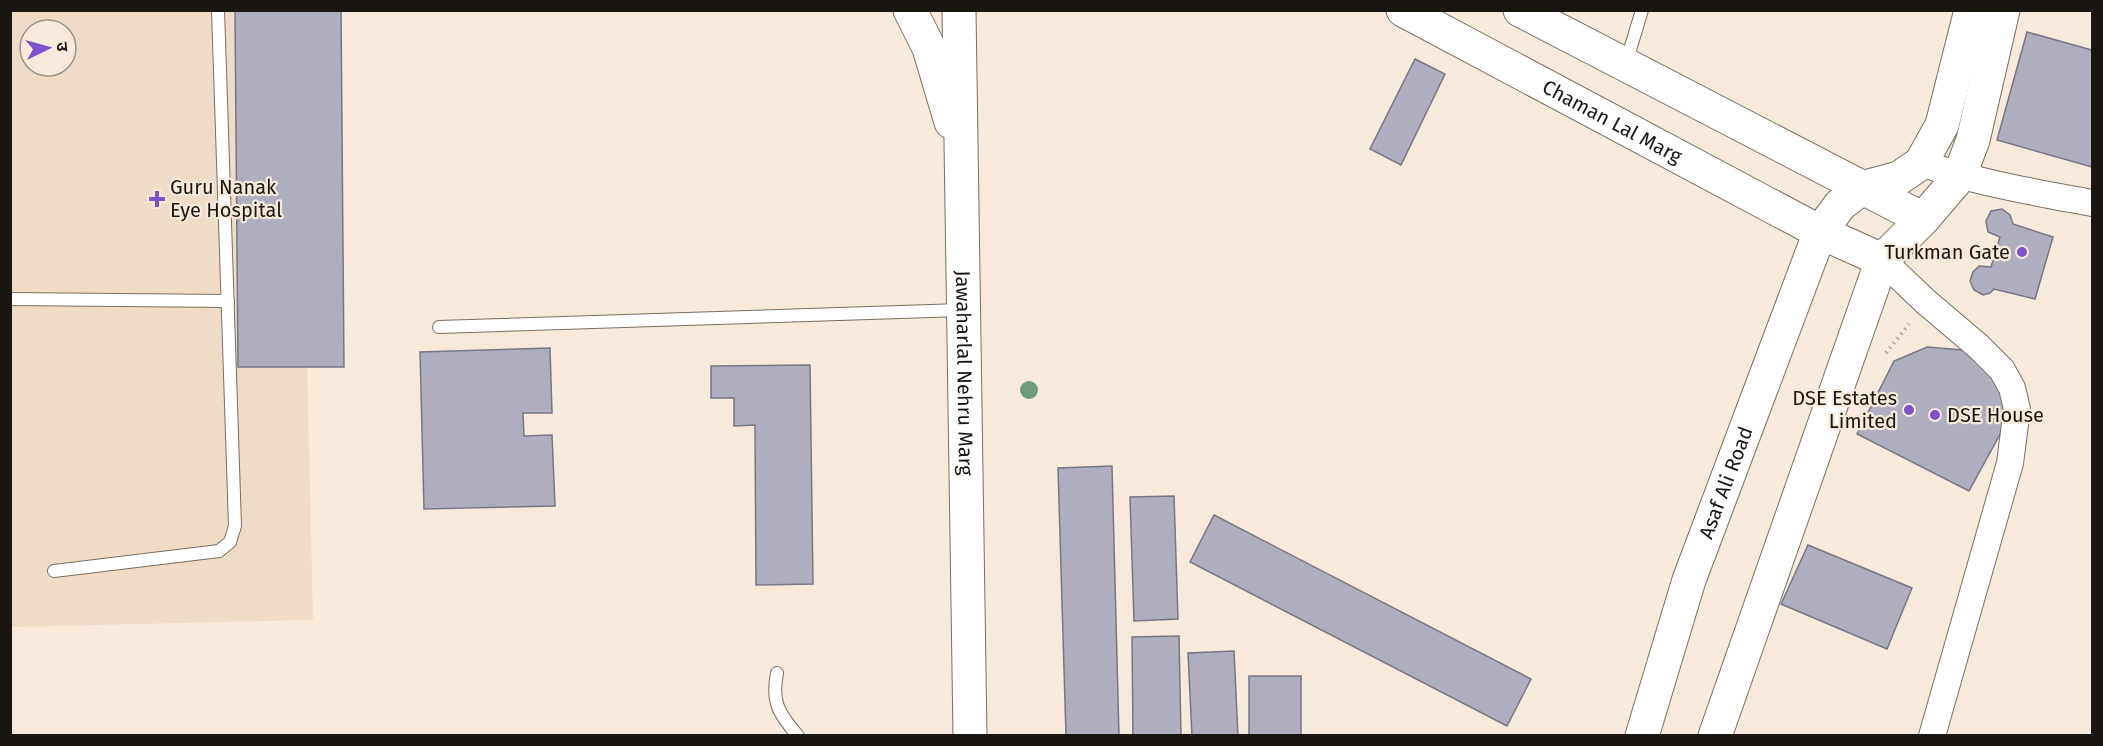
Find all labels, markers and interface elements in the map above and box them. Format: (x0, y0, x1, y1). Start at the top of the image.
north arrow (18, 18, 78, 78)
text: उ (53, 41, 72, 53)
street label: Chaman Lal Marg (1538, 74, 1687, 169)
place label: Guru Nanak Eye Hospital (170, 175, 282, 222)
marker: Guru Nanak Eye Hospital (148, 190, 166, 208)
place label: Turkman Gate (1885, 240, 2010, 264)
marker: Turkman Gate (2015, 245, 2029, 259)
street label: Jawaharlal Nehru Marg (951, 270, 978, 476)
place label: DSE Estates Limited (1792, 386, 1897, 433)
marker: DSE Estates Limited (1902, 403, 1916, 417)
place label: DSE House (1947, 403, 2044, 427)
marker: DSE House (1928, 408, 1942, 422)
street label: Asaf Ali Road (1694, 423, 1758, 542)

